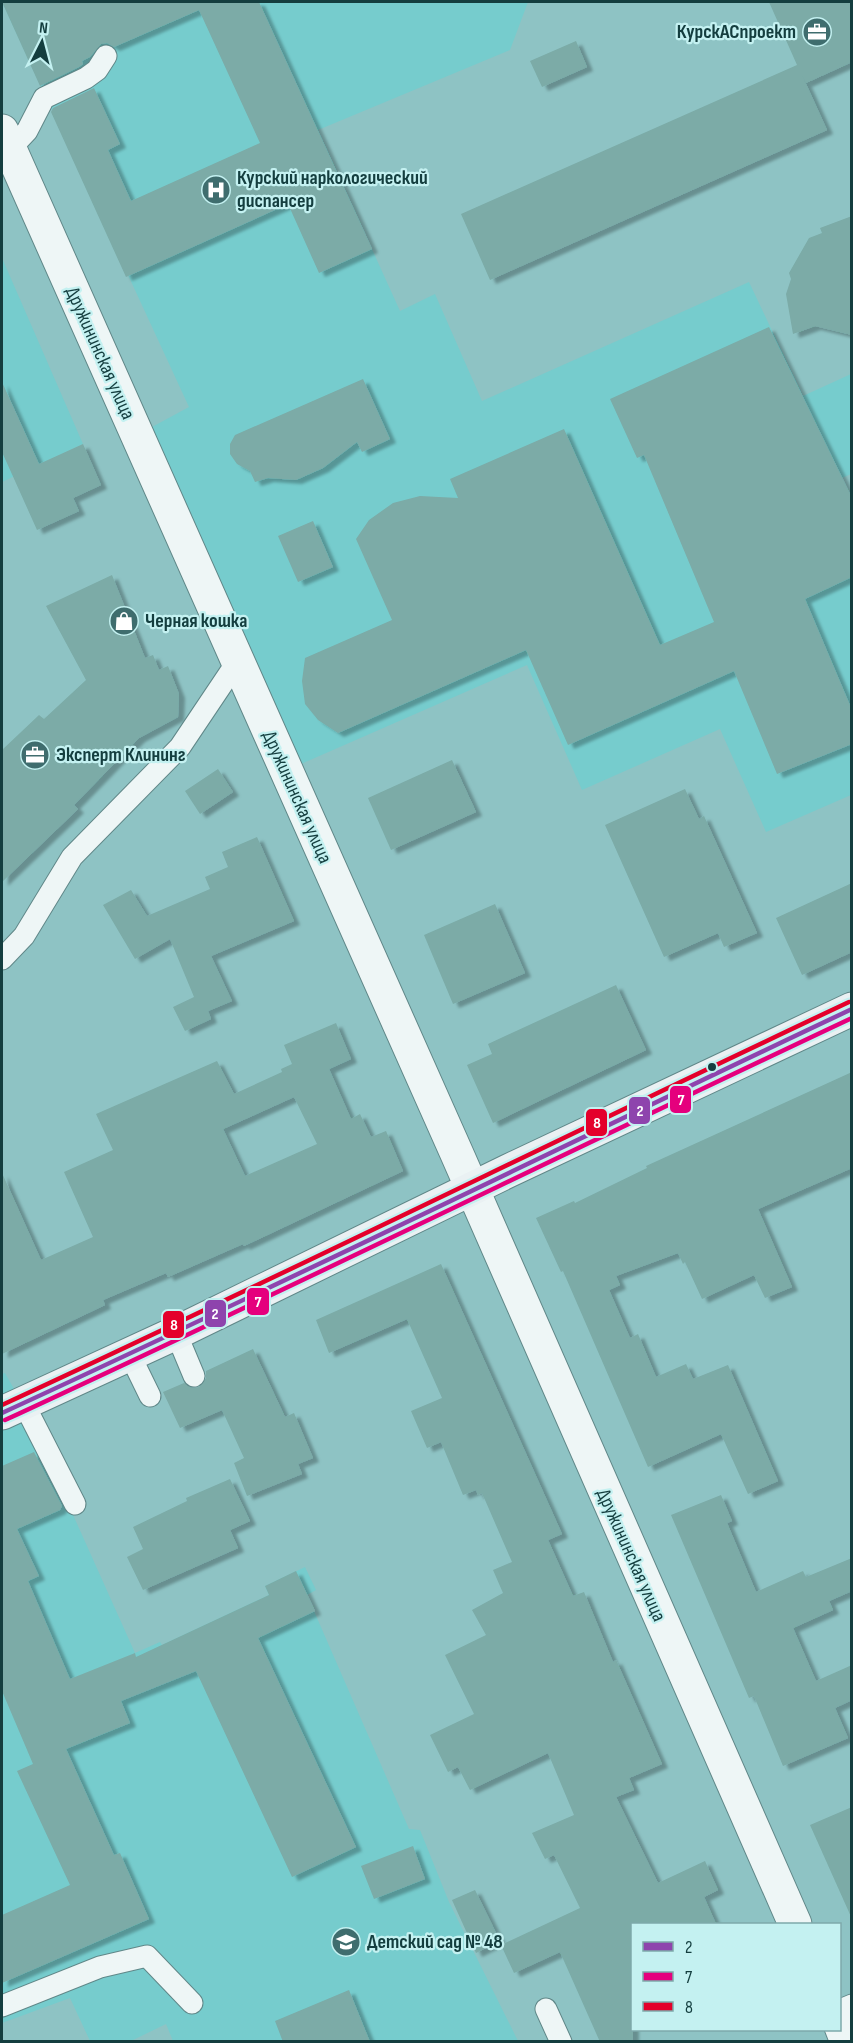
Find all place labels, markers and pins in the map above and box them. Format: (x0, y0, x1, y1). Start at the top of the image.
office icon: КурскАСпроект (801, 16, 833, 48)
place label: КурскАСпроект (677, 20, 796, 44)
place label: Курский наркологический диспансер (237, 166, 428, 213)
hospital icon: Курский наркологический диспансер (200, 174, 232, 206)
shop icon: Черная кошка (108, 605, 140, 637)
place label: Черная кошка (145, 609, 247, 633)
office icon: Эксперт Клининг (19, 739, 51, 771)
place label: Эксперт Клининг (56, 743, 186, 767)
unlabelled marker (706, 1061, 718, 1073)
school or university icon: Детский сад № 48 (330, 1926, 362, 1958)
place label: Детский сад № 48 (367, 1930, 503, 1954)

